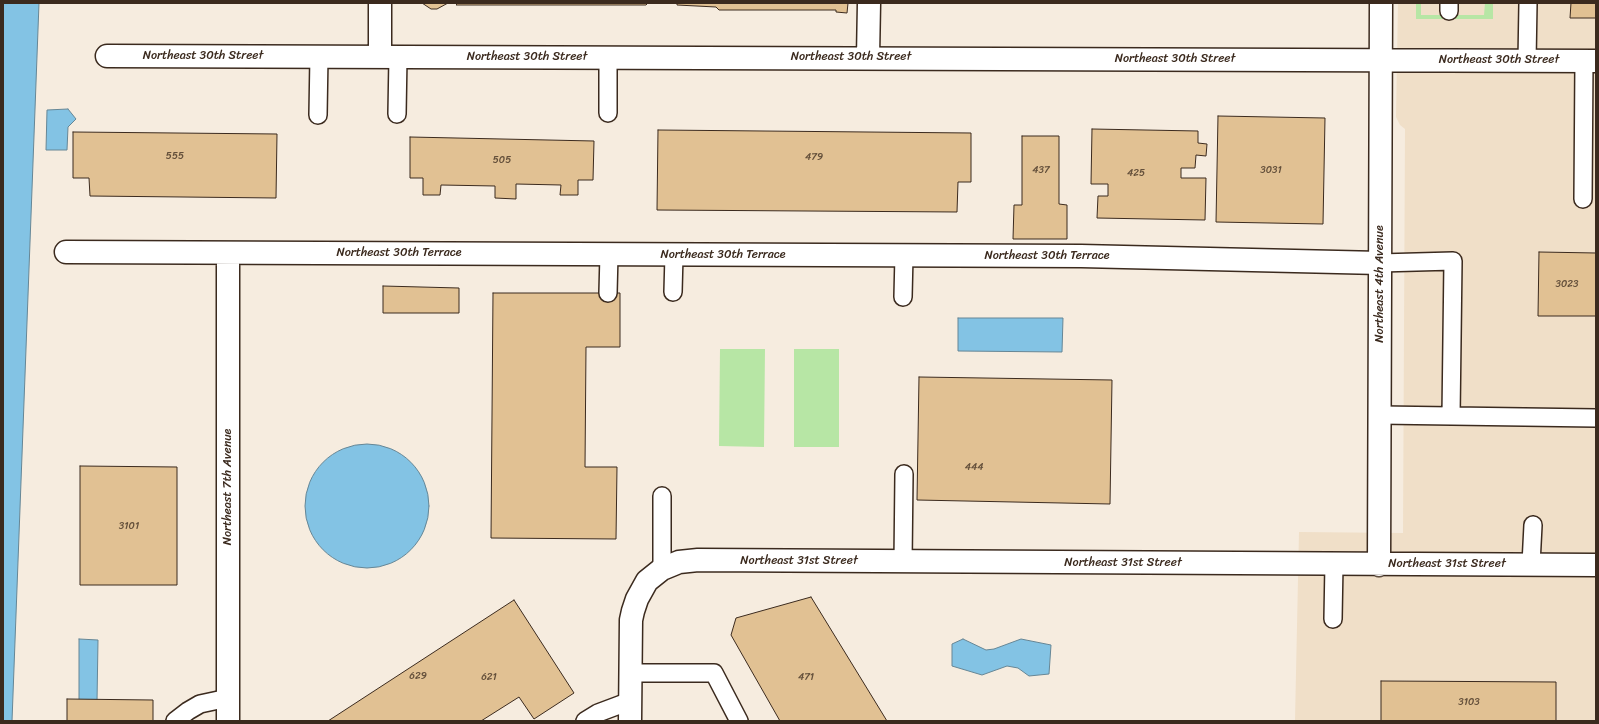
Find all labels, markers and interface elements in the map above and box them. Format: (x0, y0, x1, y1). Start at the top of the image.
street label: Northeast 30th Street (143, 49, 263, 63)
street label: Northeast 30th Street (467, 50, 587, 64)
street label: Northeast 30th Street (791, 50, 911, 64)
street label: Northeast 30th Street (1115, 52, 1235, 66)
street label: Northeast 30th Street (1439, 53, 1559, 67)
house number: 555 (166, 150, 184, 162)
house number: 479 (805, 151, 823, 163)
house number: 505 (493, 154, 511, 166)
house number: 437 (1032, 164, 1050, 176)
house number: 3031 (1260, 164, 1282, 176)
house number: 425 (1127, 167, 1145, 179)
street label: Northeast 4th Avenue (1373, 225, 1387, 343)
street label: Northeast 30th Terrace (336, 246, 462, 260)
street label: Northeast 30th Terrace (660, 248, 786, 262)
street label: Northeast 30th Terrace (984, 249, 1110, 263)
house number: 3023 (1555, 278, 1579, 290)
street label: Northeast 7th Avenue (221, 429, 235, 545)
house number: 444 (965, 461, 983, 473)
house number: 3101 (119, 520, 139, 532)
street label: Northeast 31st Street (740, 554, 858, 568)
street label: Northeast 31st Street (1064, 556, 1182, 570)
street label: Northeast 31st Street (1388, 557, 1506, 571)
house number: 629 (409, 670, 427, 682)
house number: 621 (481, 671, 497, 683)
house number: 471 (798, 671, 814, 683)
house number: 3103 (1458, 696, 1480, 708)

